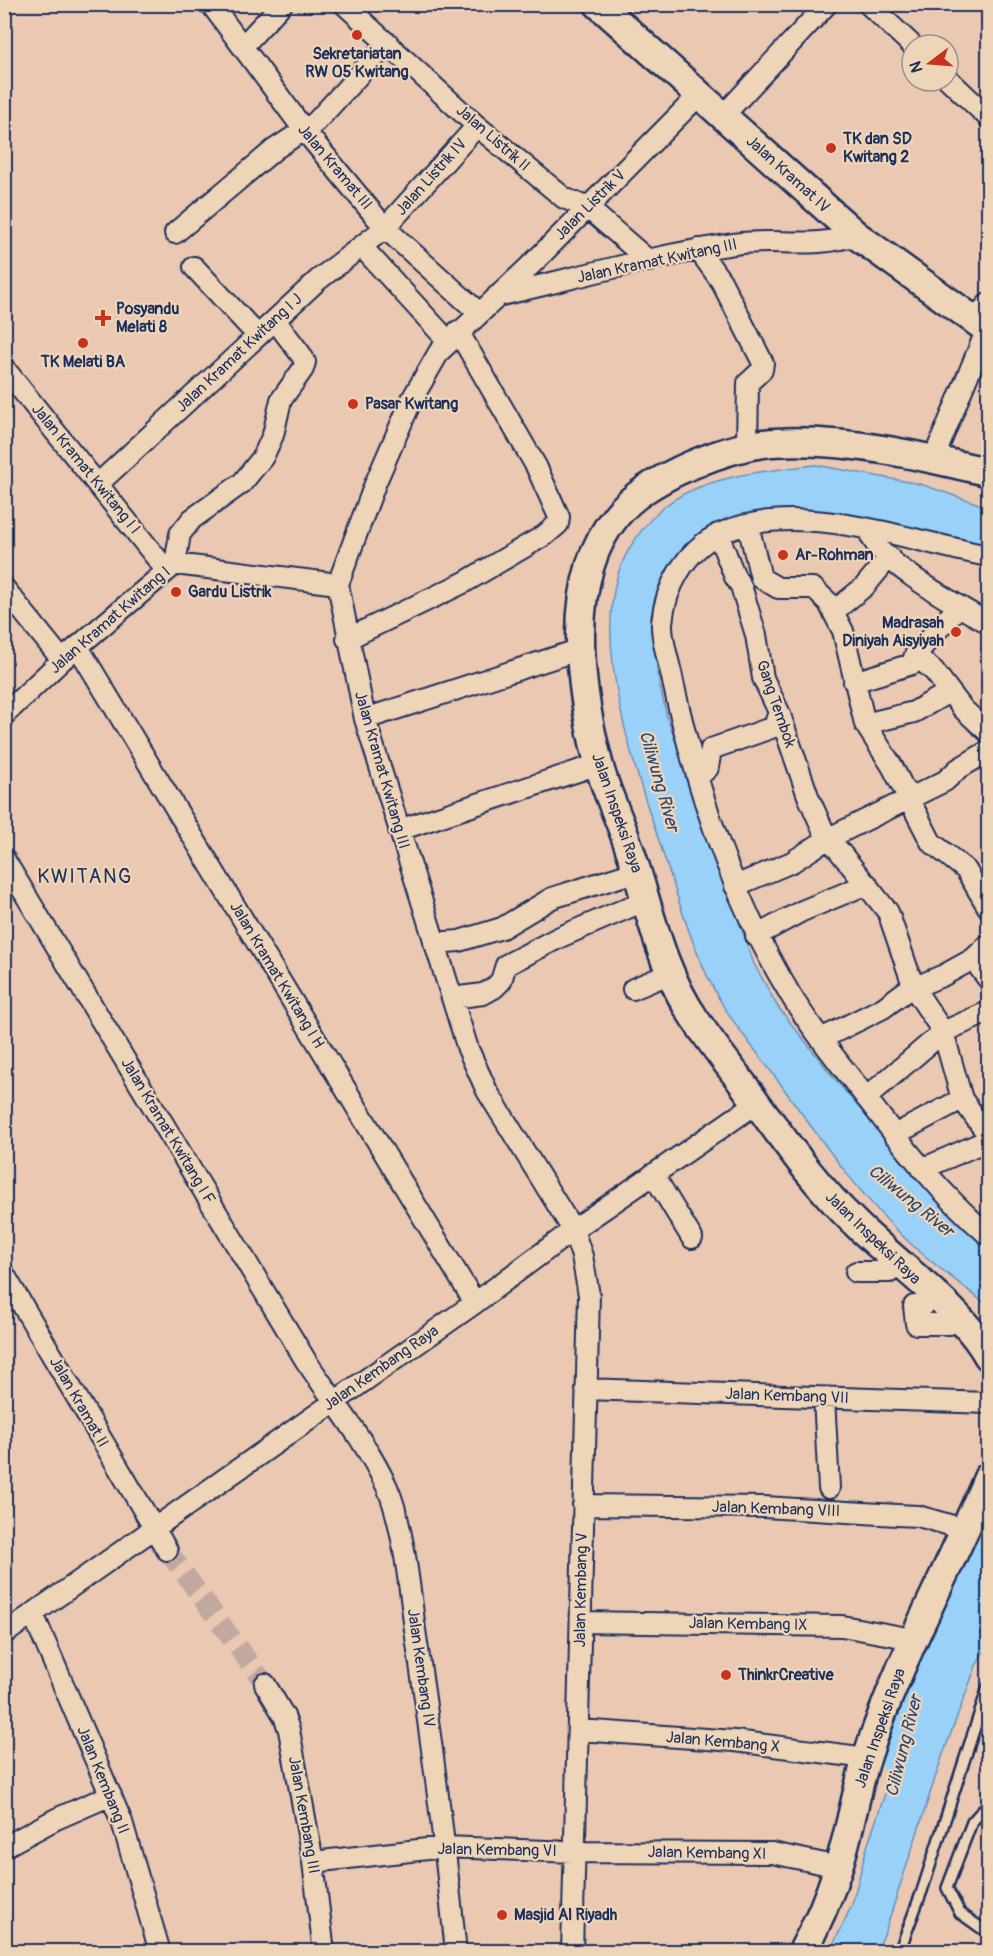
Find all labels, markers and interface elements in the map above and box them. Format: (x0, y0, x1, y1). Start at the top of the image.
marker: Sekretariatan RW 05 Kwitang (350, 28, 364, 42)
north arrow (900, 33, 960, 93)
place label: Sekretariatan RW 05 Kwitang (305, 44, 409, 82)
text: N (905, 59, 928, 75)
street label: Jalan Listrik II (452, 100, 534, 176)
street label: Jalan Kramat III (293, 120, 377, 214)
place label: TK dan SD Kwitang 2 (842, 129, 912, 167)
street label: Jalan Kramat IV (742, 131, 834, 217)
street label: Jalan Listrik IV (391, 134, 471, 220)
marker: TK dan SD Kwitang 2 (824, 141, 838, 155)
street label: Jalan Listrik V (550, 165, 630, 245)
street label: Jalan Kramat Kwitang III (575, 234, 739, 288)
street label: Jalan Kramat Kwitang I J (172, 289, 306, 417)
place label: Posyandu Melati 8 (116, 299, 179, 337)
marker: Posyandu Melati 8 (94, 309, 112, 327)
marker: TK Melati BA (76, 336, 90, 350)
place label: TK Melati BA (40, 352, 126, 372)
place label: Pasar Kwitang (365, 394, 458, 414)
marker: Pasar Kwitang (346, 397, 360, 411)
street label: Jalan Kramat Kwitang I I (27, 400, 145, 538)
place label: Ar-Rohman (795, 545, 874, 565)
marker: Ar-Rohman (776, 548, 790, 562)
street label: Jalan Kramat Kwitang I (45, 562, 175, 678)
place label: Gardu Listrik (188, 582, 272, 602)
marker: Gardu Listrik (169, 585, 183, 599)
place label: Madrasah Diniyah Aisyiyah (842, 613, 944, 651)
marker: Madrasah Diniyah Aisyiyah (949, 625, 963, 639)
street label: Gang Tembok (752, 658, 800, 751)
street label: Jalan Kramat Kwitang III (350, 689, 414, 851)
water label: Ciliwung River (634, 728, 685, 836)
street label: Jalan Inspeksi Raya (587, 750, 647, 876)
district label: KWITANG (37, 864, 133, 889)
street label: Jalan Kramat Kwitang I H (225, 898, 329, 1052)
street label: Jalan Kramat Kwitang I F (116, 1054, 220, 1208)
water label: Ciliwung River (863, 1159, 961, 1244)
street label: Jalan Inspeksi Raya (821, 1187, 925, 1289)
street label: Jalan Kembang Raya (319, 1321, 443, 1415)
street label: Jalan Kramat II (45, 1353, 113, 1451)
street label: Jalan Kembang VII (725, 1384, 849, 1408)
street label: Jalan Kembang VIII (711, 1497, 841, 1521)
street label: Jalan Kembang V (570, 1532, 592, 1648)
street label: Jalan Kembang IV (403, 1607, 439, 1729)
street label: Jalan Kembang IX (688, 1613, 808, 1635)
place label: ThinkrCreative (737, 1665, 835, 1685)
street label: Jalan Inspeksi Raya (850, 1665, 910, 1791)
marker: ThinkrCreative (719, 1668, 733, 1682)
water label: Ciliwung River (880, 1690, 928, 1799)
street label: Jalan Kembang II (72, 1723, 134, 1837)
street label: Jalan Kembang X (665, 1727, 781, 1757)
street label: Jalan Kembang III (284, 1755, 324, 1875)
street label: Jalan Kembang VI (437, 1839, 557, 1861)
street label: Jalan Kembang XI (647, 1842, 767, 1864)
place label: Masjid Al Riyadh (514, 1905, 618, 1925)
marker: Masjid Al Riyadh (495, 1908, 509, 1922)

